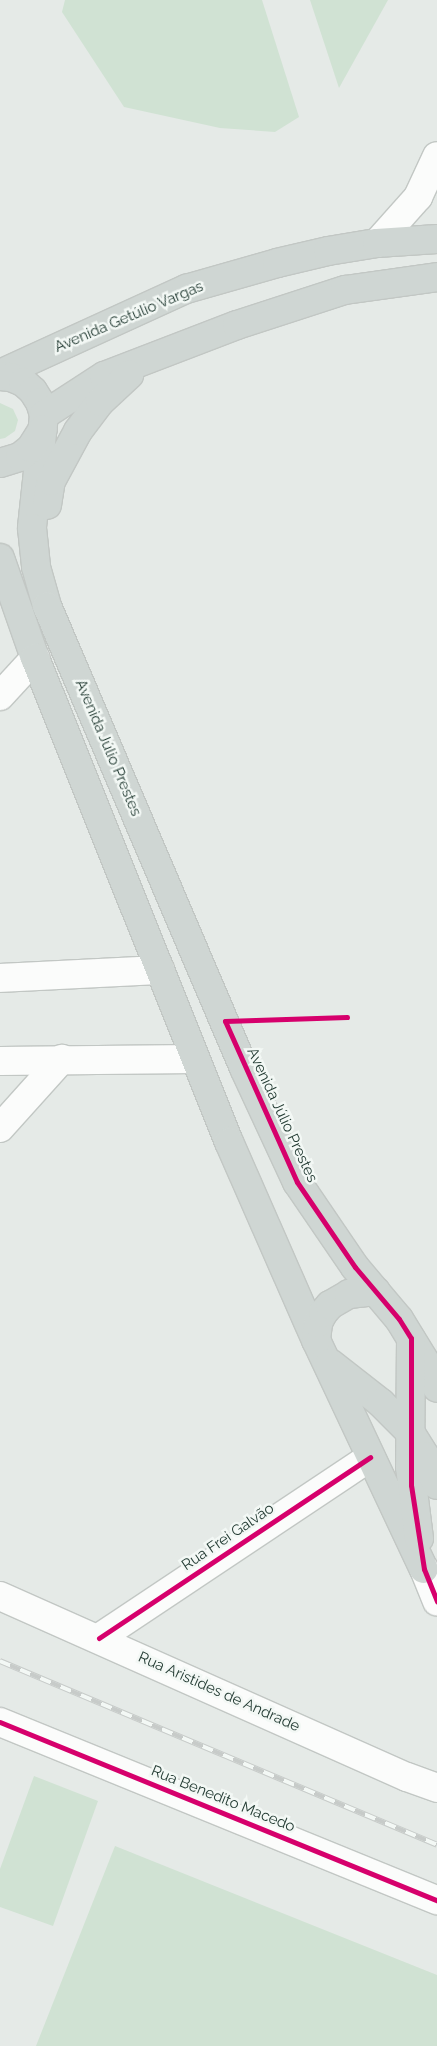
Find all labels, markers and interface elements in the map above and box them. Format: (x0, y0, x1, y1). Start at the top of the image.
street label: Avenida Getúlio Vargas (52, 277, 206, 357)
street label: Avenida Júlio Prestes (71, 677, 145, 819)
street label: Avenida Júlio Prestes (243, 1045, 321, 1185)
street label: Rua Frei Galvão (178, 1500, 278, 1574)
street label: Rua Aristides de Andrade (135, 1648, 303, 1736)
street label: Rua Benedito Macedo (148, 1762, 298, 1836)

